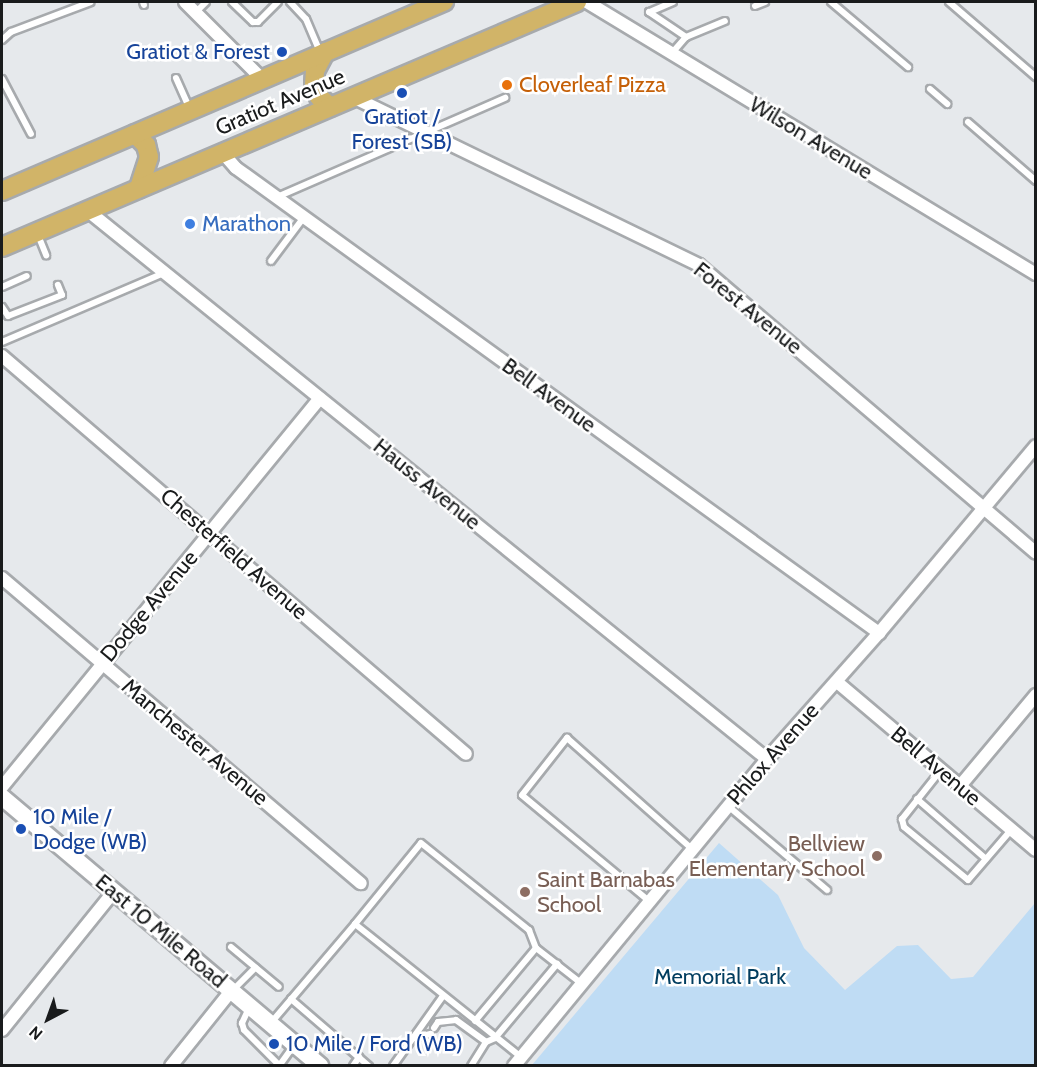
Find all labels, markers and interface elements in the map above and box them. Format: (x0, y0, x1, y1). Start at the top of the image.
place label: Gratiot & Forest (126, 39, 270, 65)
marker: Gratiot & Forest (275, 45, 289, 59)
street label: Gratiot Avenue (211, 63, 349, 141)
place label: Cloverleaf Pizza (519, 72, 666, 98)
marker: Cloverleaf Pizza (500, 78, 514, 92)
marker: Gratiot / Forest (SB) (395, 86, 409, 100)
street label: Wilson Avenue (745, 91, 877, 185)
place label: Gratiot / Forest (SB) (351, 103, 453, 154)
place label: Marathon (202, 211, 291, 237)
marker: Marathon (183, 217, 197, 231)
street label: Forest Avenue (688, 256, 808, 360)
street label: Bell Avenue (497, 352, 601, 438)
street label: Hauss Avenue (368, 433, 486, 535)
street label: Chesterfield Avenue (155, 483, 313, 625)
street label: Dodge Avenue (95, 545, 203, 667)
street label: Manchester Avenue (116, 673, 274, 811)
street label: Phlox Avenue (722, 698, 824, 810)
street label: Bell Avenue (886, 721, 986, 811)
place label: 10 Mile / Dodge (WB) (33, 803, 148, 854)
marker: 10 Mile / Dodge (WB) (14, 822, 28, 836)
place label: Bellview Elementary School (689, 830, 865, 882)
marker: Bellview Elementary School (870, 849, 884, 863)
place label: Saint Barnabas School (537, 866, 675, 918)
street label: East 10 Mile Road (90, 868, 232, 994)
marker: Saint Barnabas School (518, 885, 532, 899)
park label: Memorial Park (654, 964, 786, 990)
north arrow (18, 989, 78, 1049)
text: N (25, 1022, 46, 1044)
place label: 10 Mile / Ford (WB) (286, 1031, 463, 1057)
marker: 10 Mile / Ford (WB) (267, 1037, 281, 1051)

